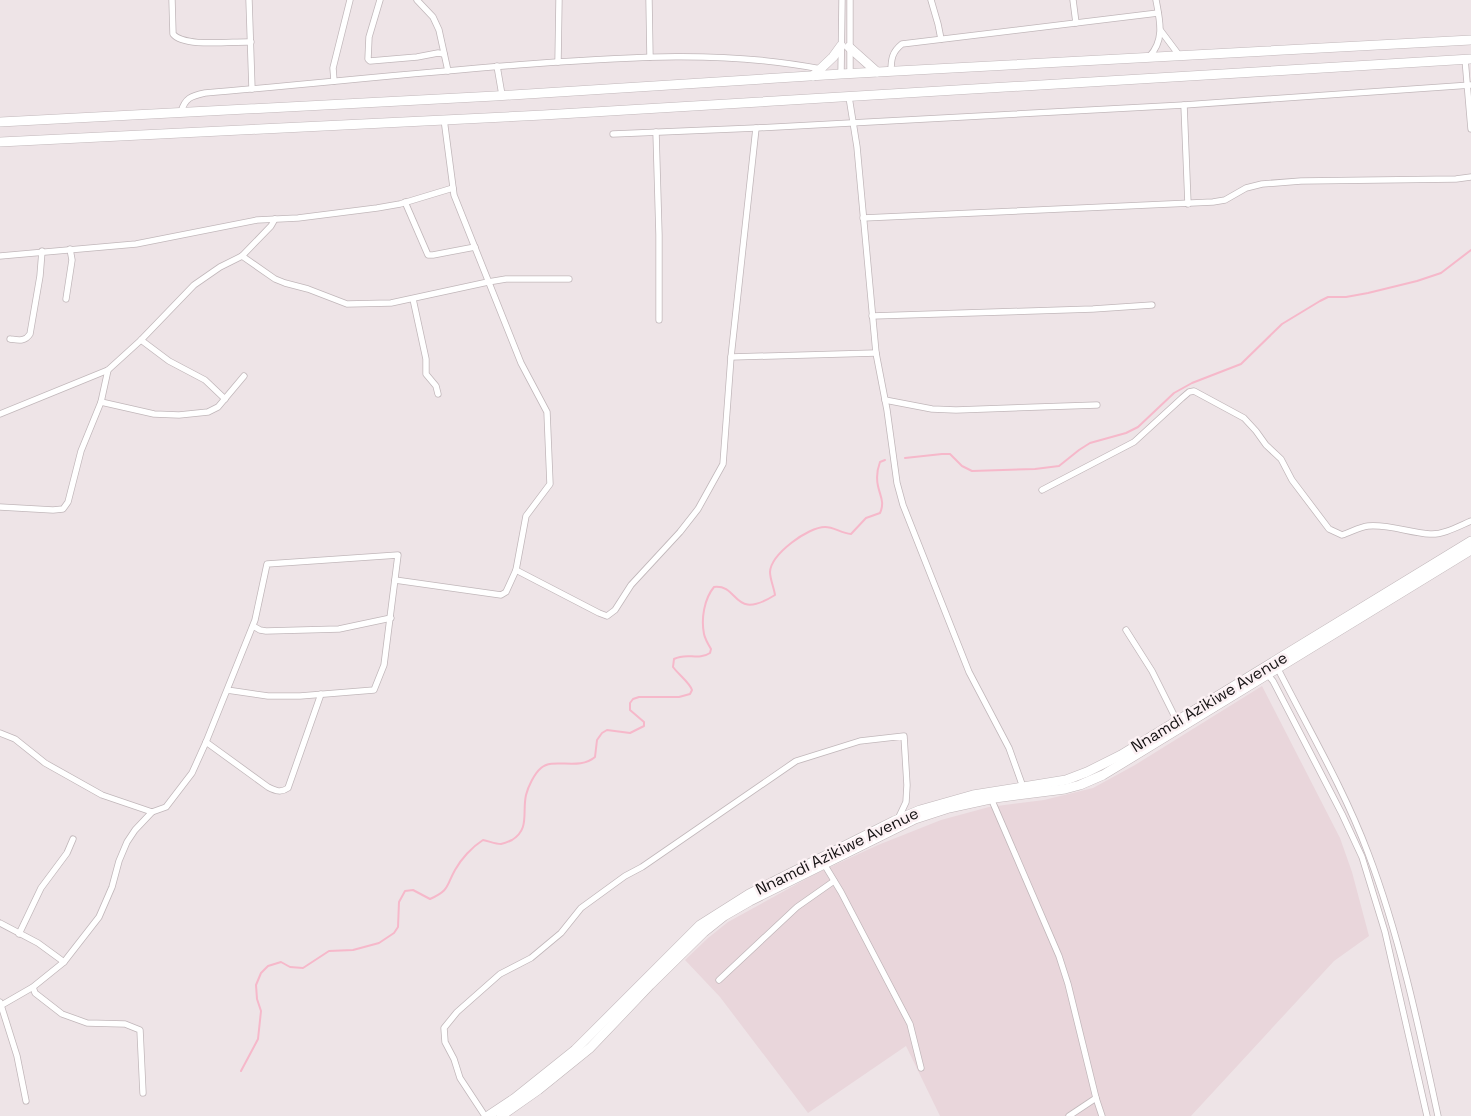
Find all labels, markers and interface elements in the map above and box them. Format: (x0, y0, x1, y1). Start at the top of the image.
street label: Nnamdi Azikiwe Avenue (1127, 647, 1291, 757)
street label: Nnamdi Azikiwe Avenue (752, 802, 922, 900)

